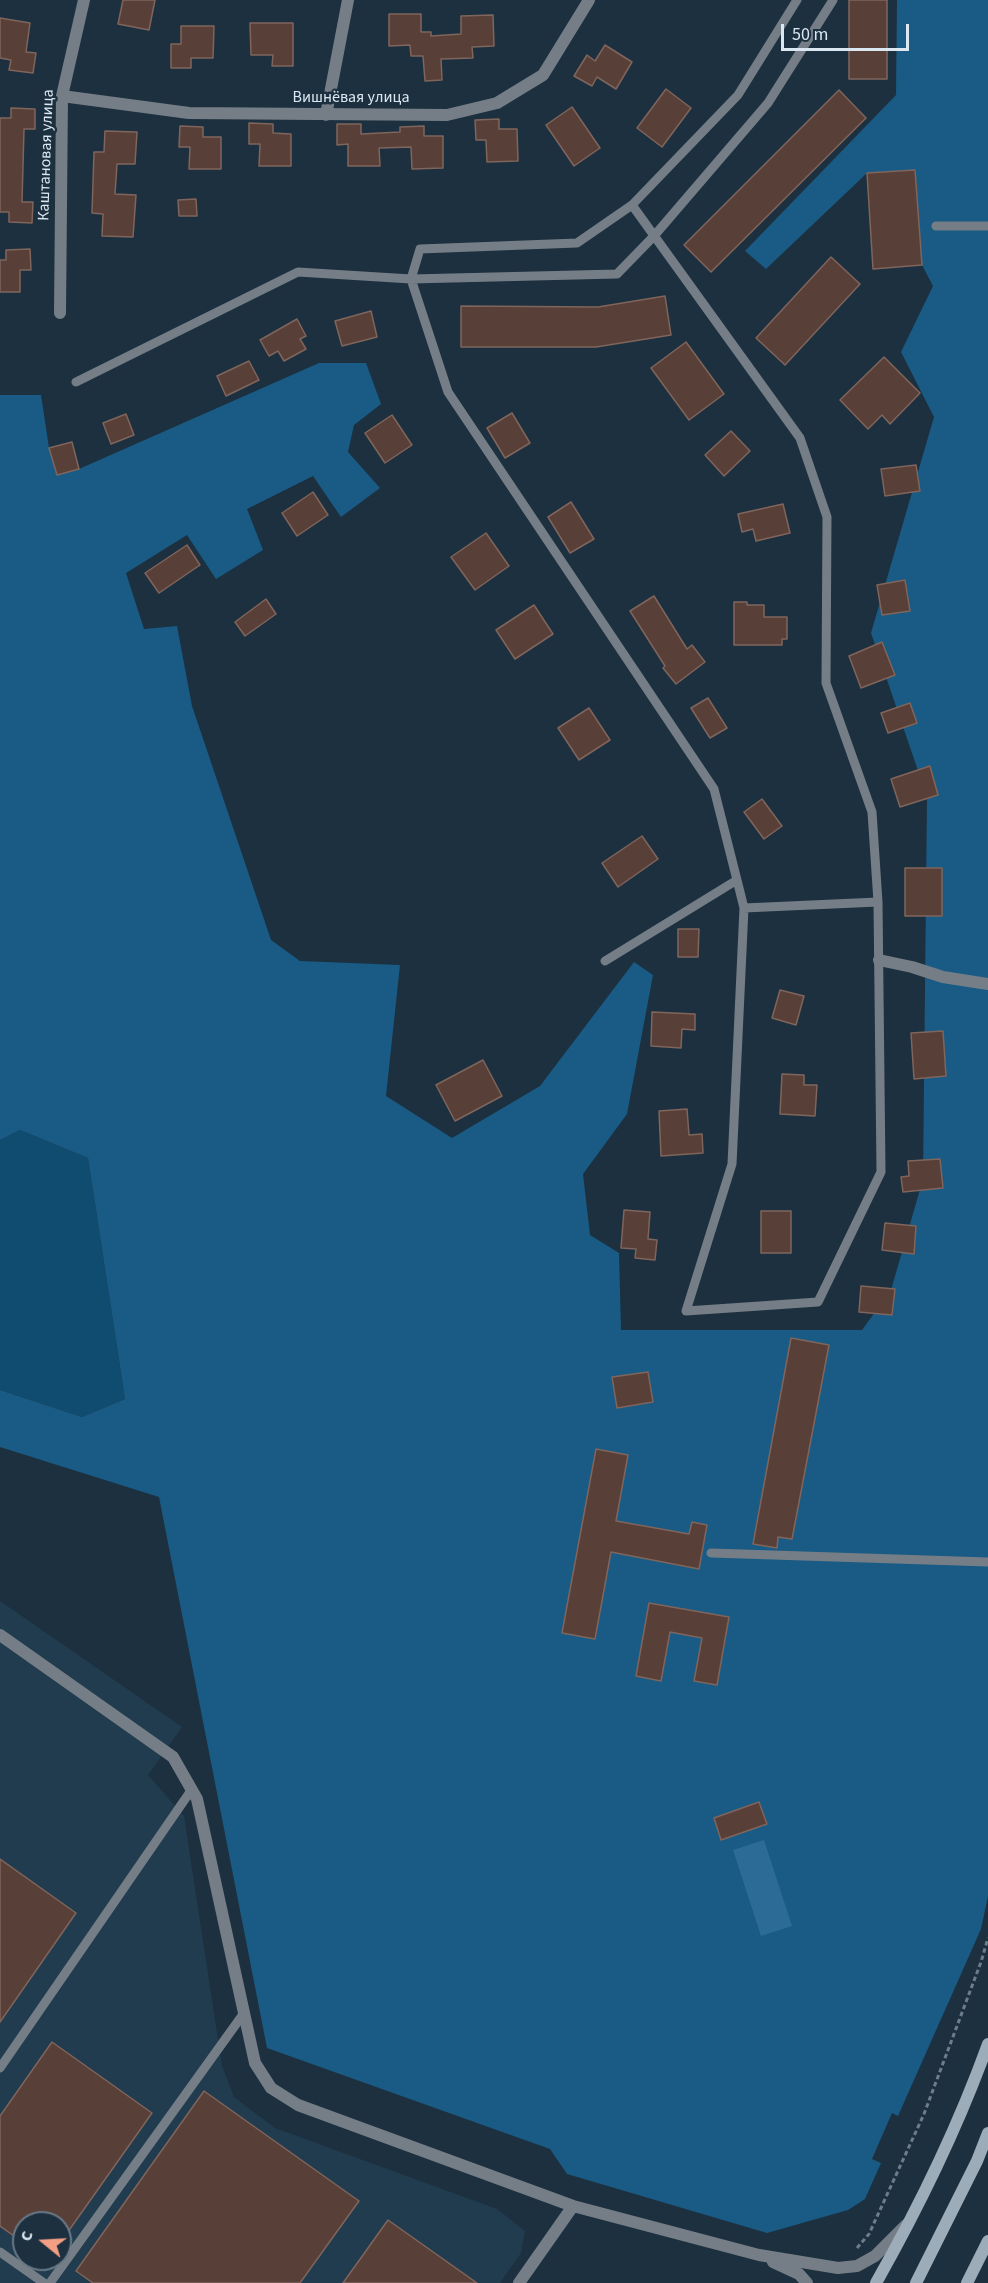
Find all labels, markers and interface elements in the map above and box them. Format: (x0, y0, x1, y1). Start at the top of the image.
scale bar (784, 12, 912, 50)
text: 50 m (792, 22, 828, 47)
street label: Вишнёвая улица (293, 88, 409, 108)
street label: Каштановая улица (35, 89, 59, 221)
north arrow (12, 2211, 72, 2271)
text: С (15, 2228, 39, 2244)

